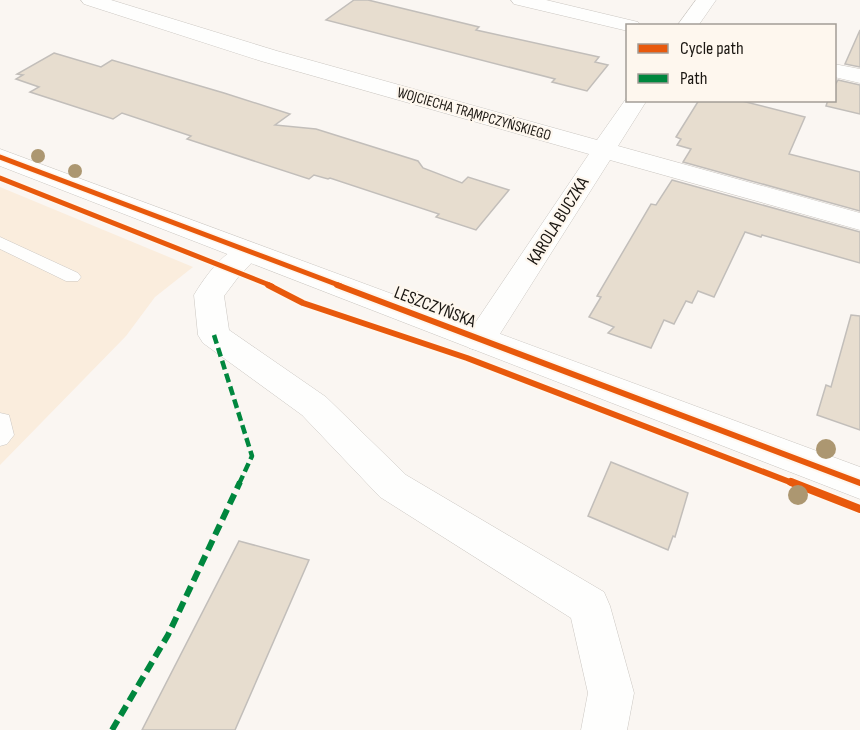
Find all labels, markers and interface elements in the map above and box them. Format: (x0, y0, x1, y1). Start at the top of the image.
legend (626, 24, 836, 102)
text: Cycle path (680, 38, 744, 59)
text: Path (680, 68, 708, 89)
street label: WOJCIECHA TRĄMPCZYŃSKIEGO (395, 83, 553, 145)
street label: KAROLA BUCZKA (523, 173, 593, 269)
street label: LESZCZYŃSKA (391, 282, 479, 332)

